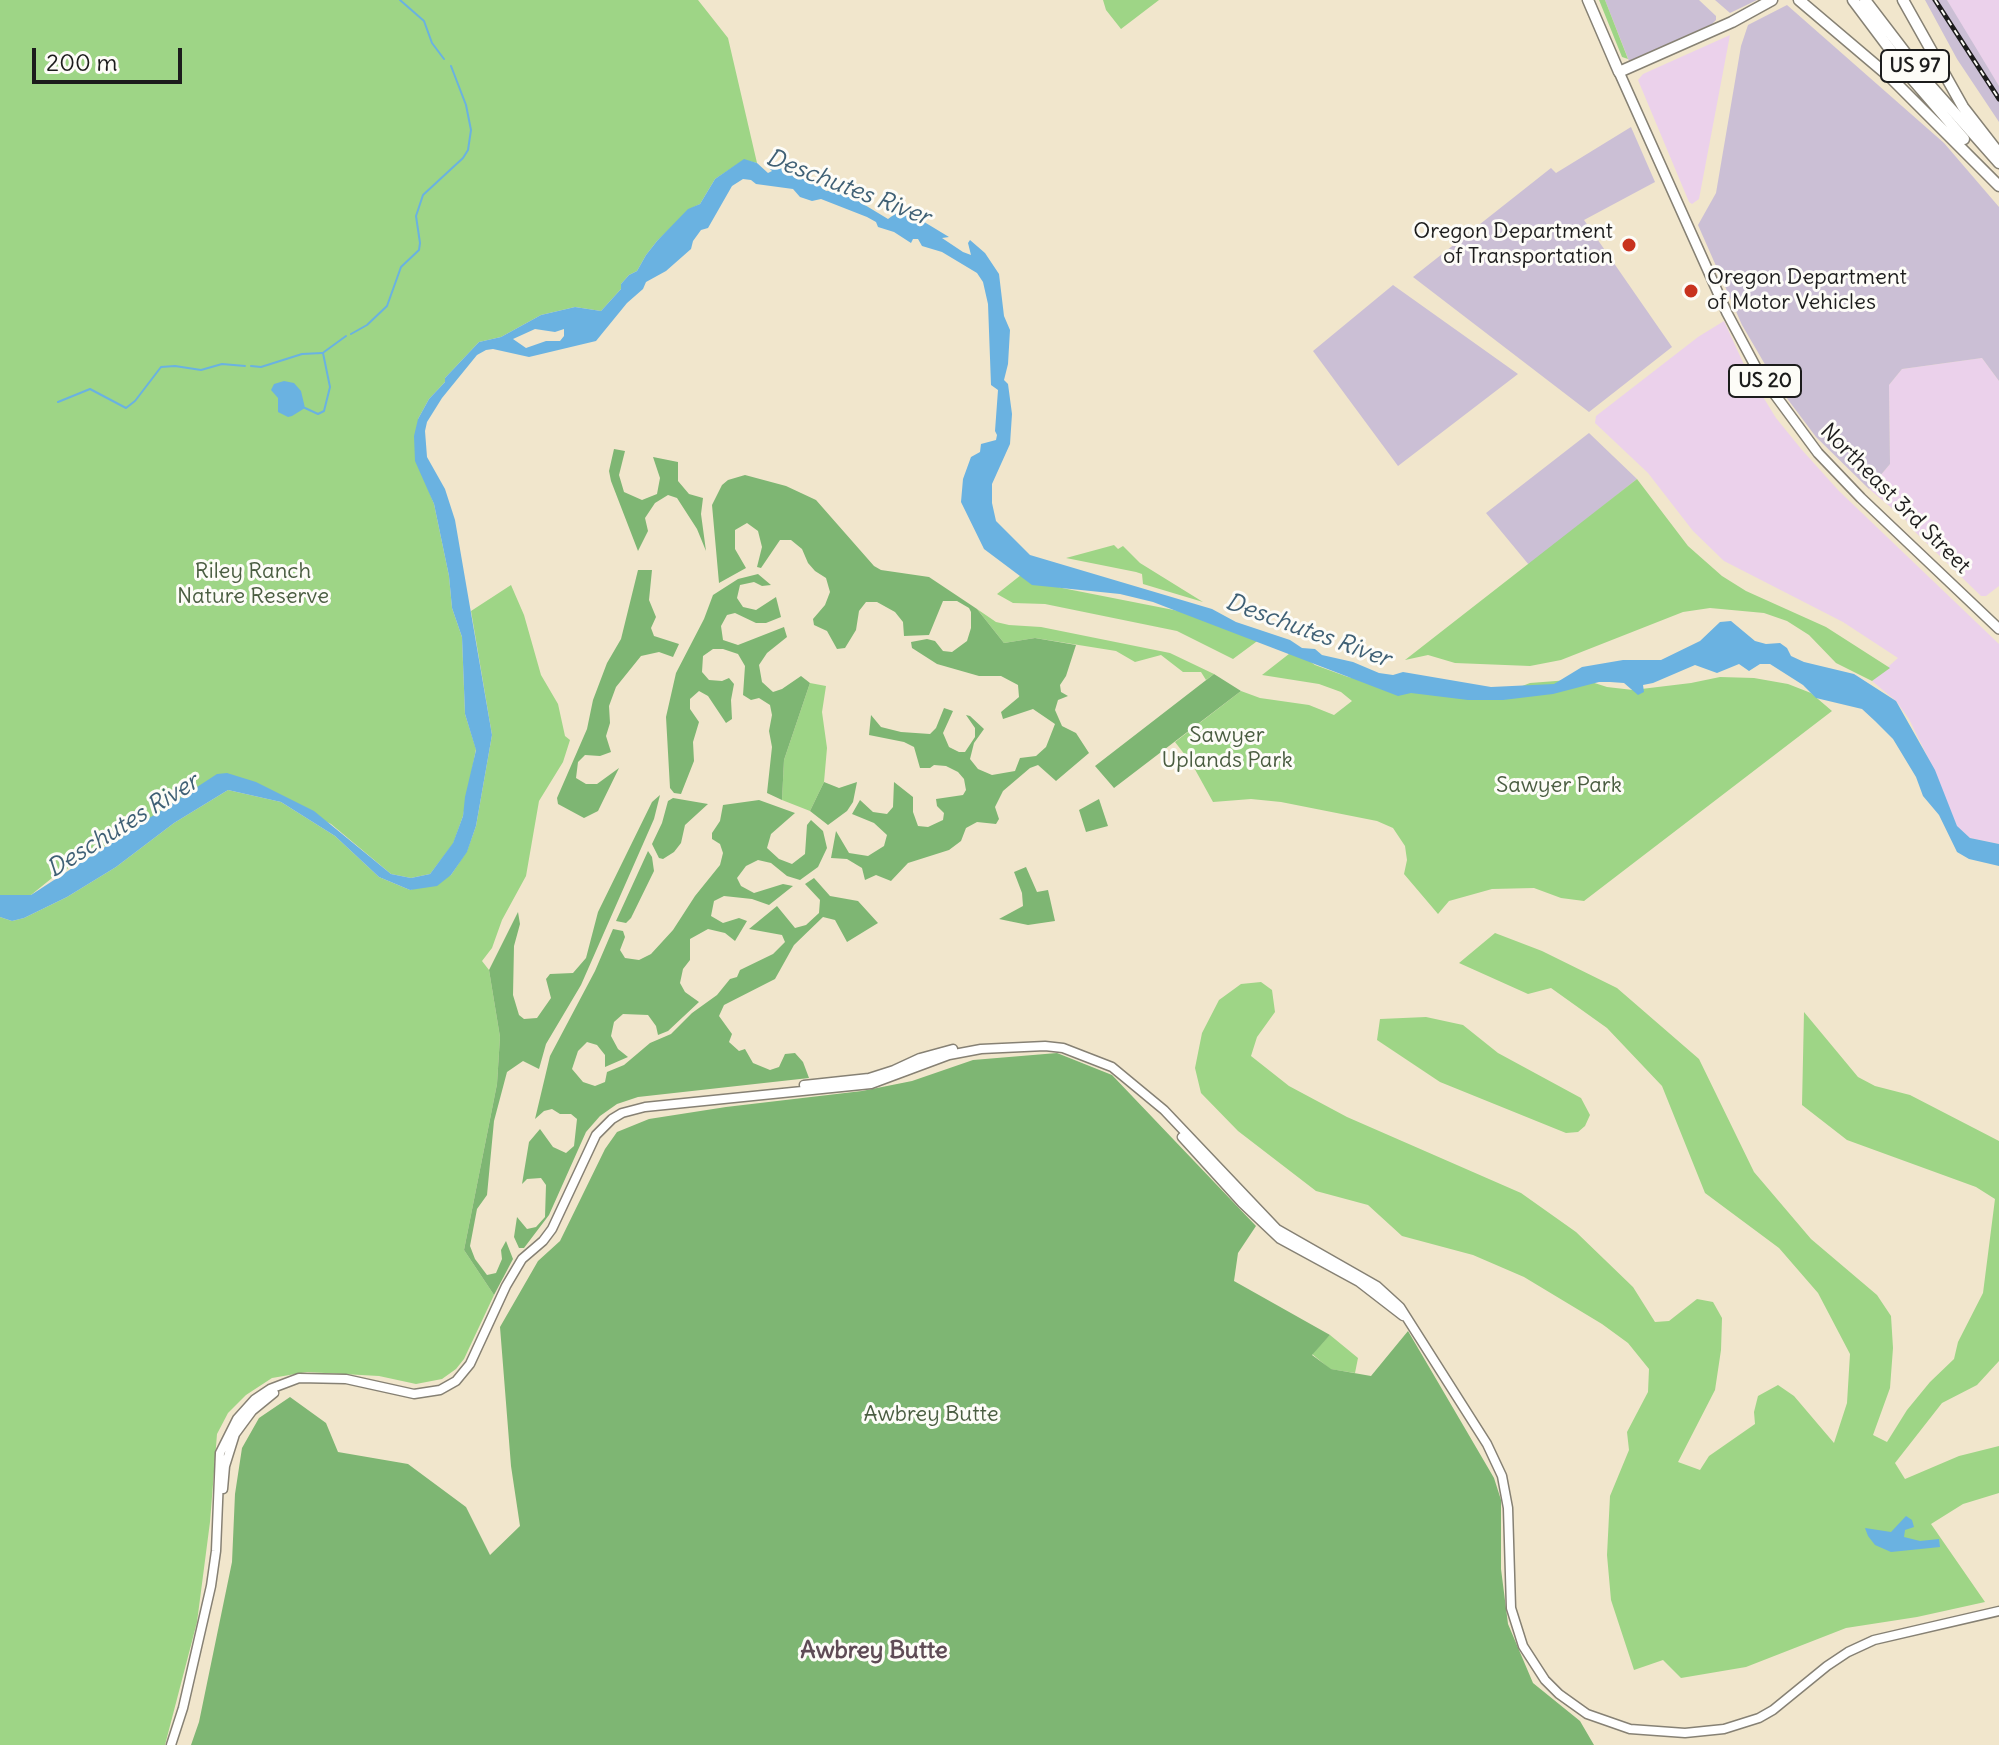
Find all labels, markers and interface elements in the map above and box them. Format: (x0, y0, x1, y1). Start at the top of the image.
scale bar (36, 32, 186, 82)
text: 200 m (46, 47, 118, 77)
road number: US 97 (1881, 50, 1949, 82)
water label: Deschutes River (762, 144, 934, 232)
place label: Oregon Department of Transportation (1413, 219, 1613, 270)
marker: Oregon Department of Transportation (1620, 236, 1638, 254)
place label: Oregon Department of Motor Vehicles (1707, 265, 1907, 316)
marker: Oregon Department of Motor Vehicles (1682, 282, 1700, 300)
road number: US 20 (1729, 365, 1801, 397)
street label: Northeast 3rd Street (1814, 418, 1976, 580)
park label: Riley Ranch Nature Reserve (177, 559, 329, 610)
water label: Deschutes River (1222, 588, 1394, 674)
park label: Sawyer Uplands Park (1161, 723, 1293, 774)
water label: Deschutes River (42, 768, 204, 884)
park label: Sawyer Park (1496, 773, 1622, 799)
park label: Awbrey Butte (863, 1402, 999, 1428)
district label: Awbrey Butte (800, 1637, 948, 1665)

